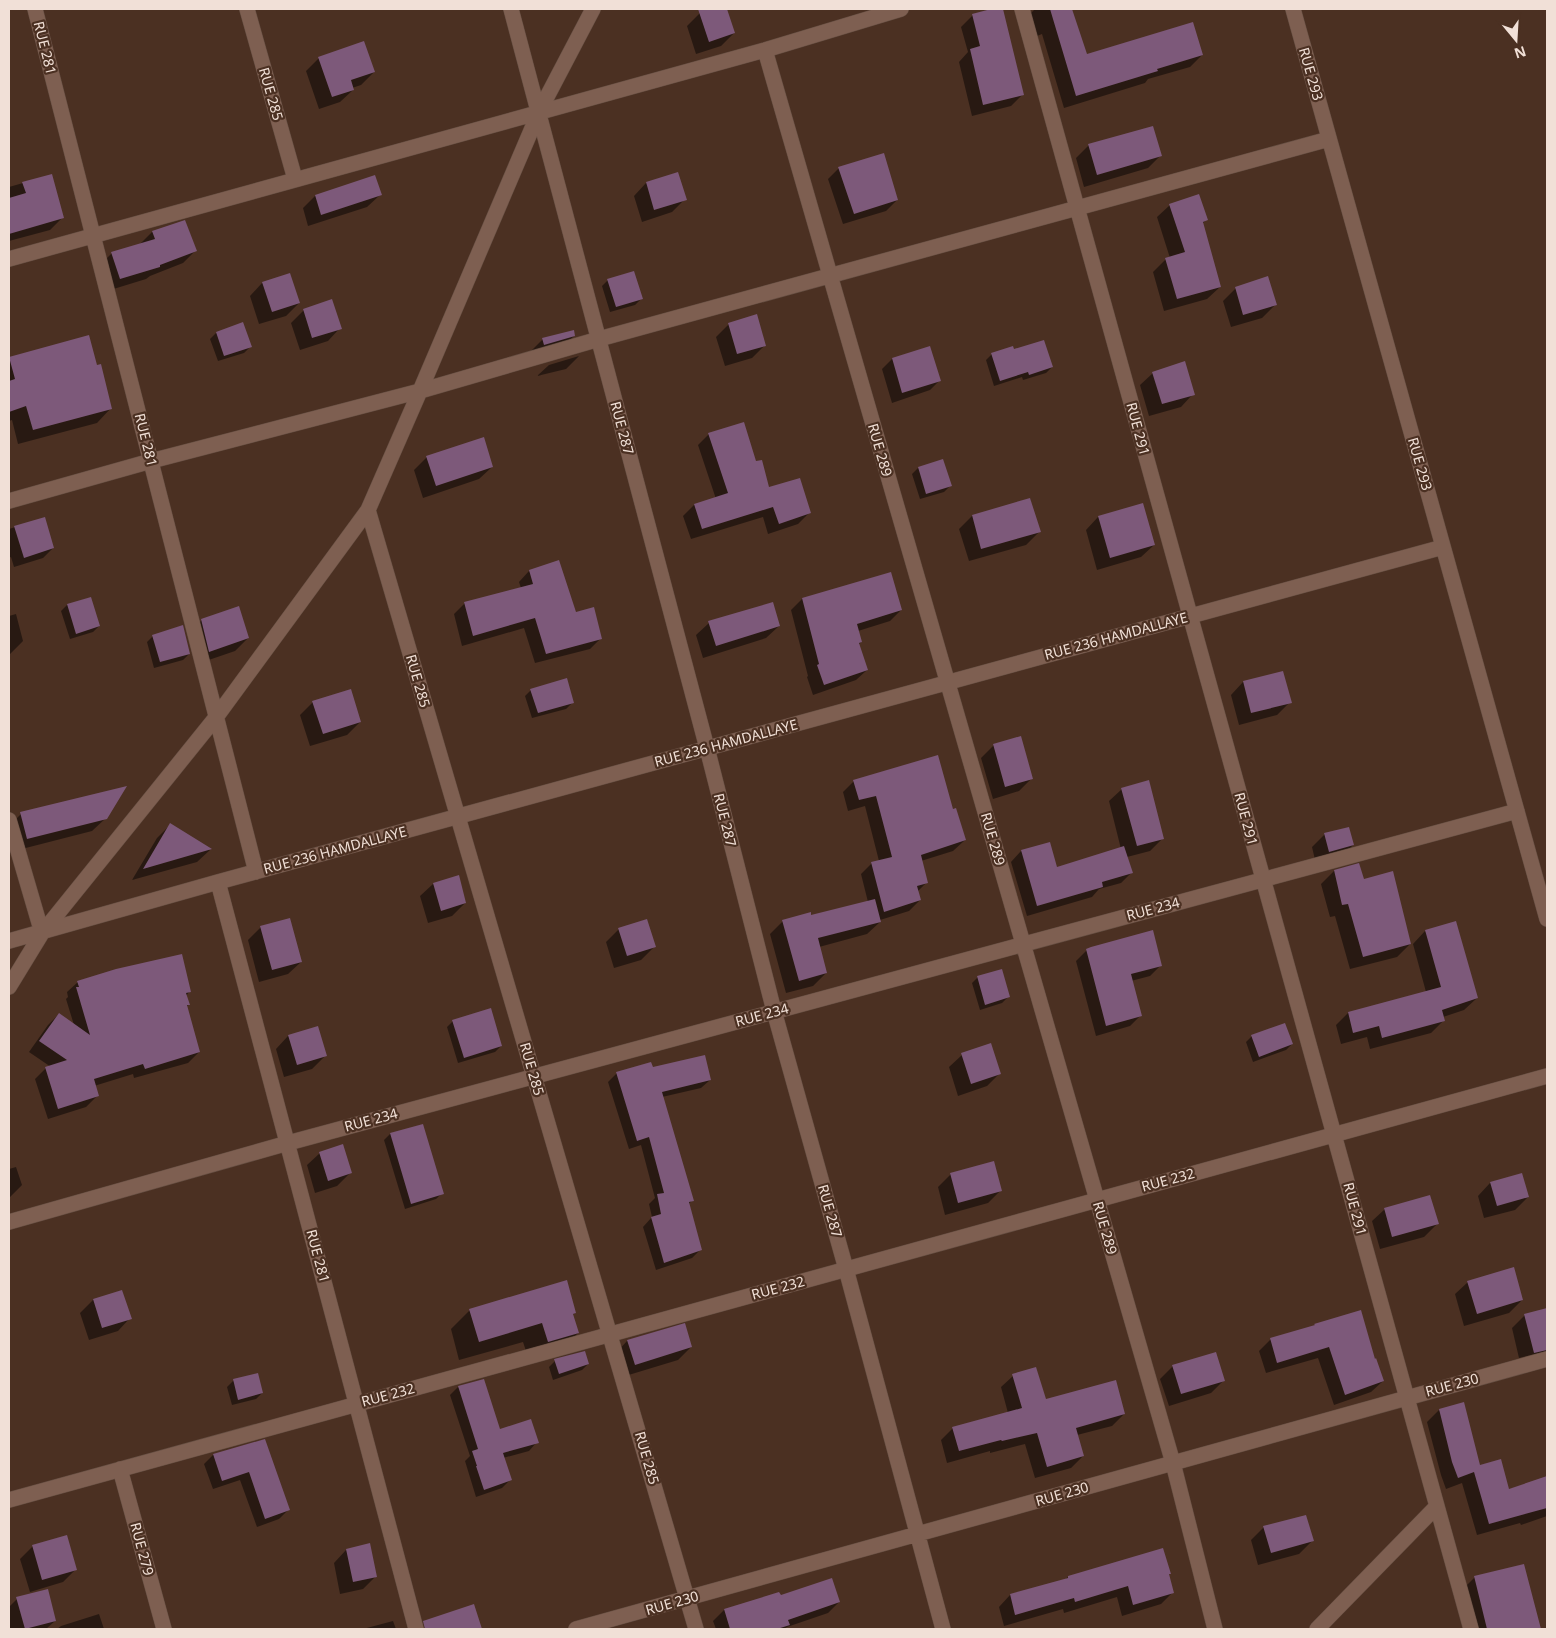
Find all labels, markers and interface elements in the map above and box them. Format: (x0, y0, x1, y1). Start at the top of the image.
north arrow (1491, 15, 1541, 65)
street label: RUE 281 (30, 19, 61, 77)
text: N (1512, 42, 1529, 64)
street label: RUE 293 (1295, 45, 1328, 103)
street label: RUE 285 (255, 65, 288, 123)
street label: RUE 287 (606, 399, 639, 457)
street label: RUE 291 (1122, 400, 1155, 458)
street label: RUE 281 (131, 411, 162, 469)
street label: RUE 289 (864, 421, 897, 479)
street label: RUE 293 (1404, 435, 1437, 493)
street label: RUE 236 HAMDALLAYE (1042, 607, 1190, 664)
street label: RUE 285 (402, 652, 435, 710)
street label: RUE 236 HAMDALLAYE (652, 714, 800, 771)
street label: RUE 291 (1230, 790, 1263, 848)
street label: RUE 287 (710, 791, 741, 849)
street label: RUE 289 (977, 810, 1010, 868)
street label: RUE 236 HAMDALLAYE (261, 821, 409, 878)
street label: RUE 234 (1124, 892, 1182, 925)
street label: RUE 234 (733, 998, 791, 1031)
street label: RUE 285 (516, 1040, 549, 1098)
street label: RUE 234 (342, 1103, 400, 1136)
street label: RUE 232 (1139, 1163, 1197, 1196)
street label: RUE 291 (1339, 1180, 1372, 1238)
street label: RUE 287 (814, 1182, 847, 1240)
street label: RUE 289 (1089, 1199, 1122, 1257)
street label: RUE 281 (302, 1227, 335, 1285)
street label: RUE 232 (749, 1271, 807, 1304)
street label: RUE 230 (1423, 1368, 1481, 1401)
street label: RUE 232 (359, 1378, 417, 1411)
street label: RUE 285 (631, 1429, 664, 1487)
street label: RUE 230 (1033, 1477, 1091, 1510)
street label: RUE 279 (126, 1520, 159, 1578)
street label: RUE 230 (643, 1586, 701, 1619)

